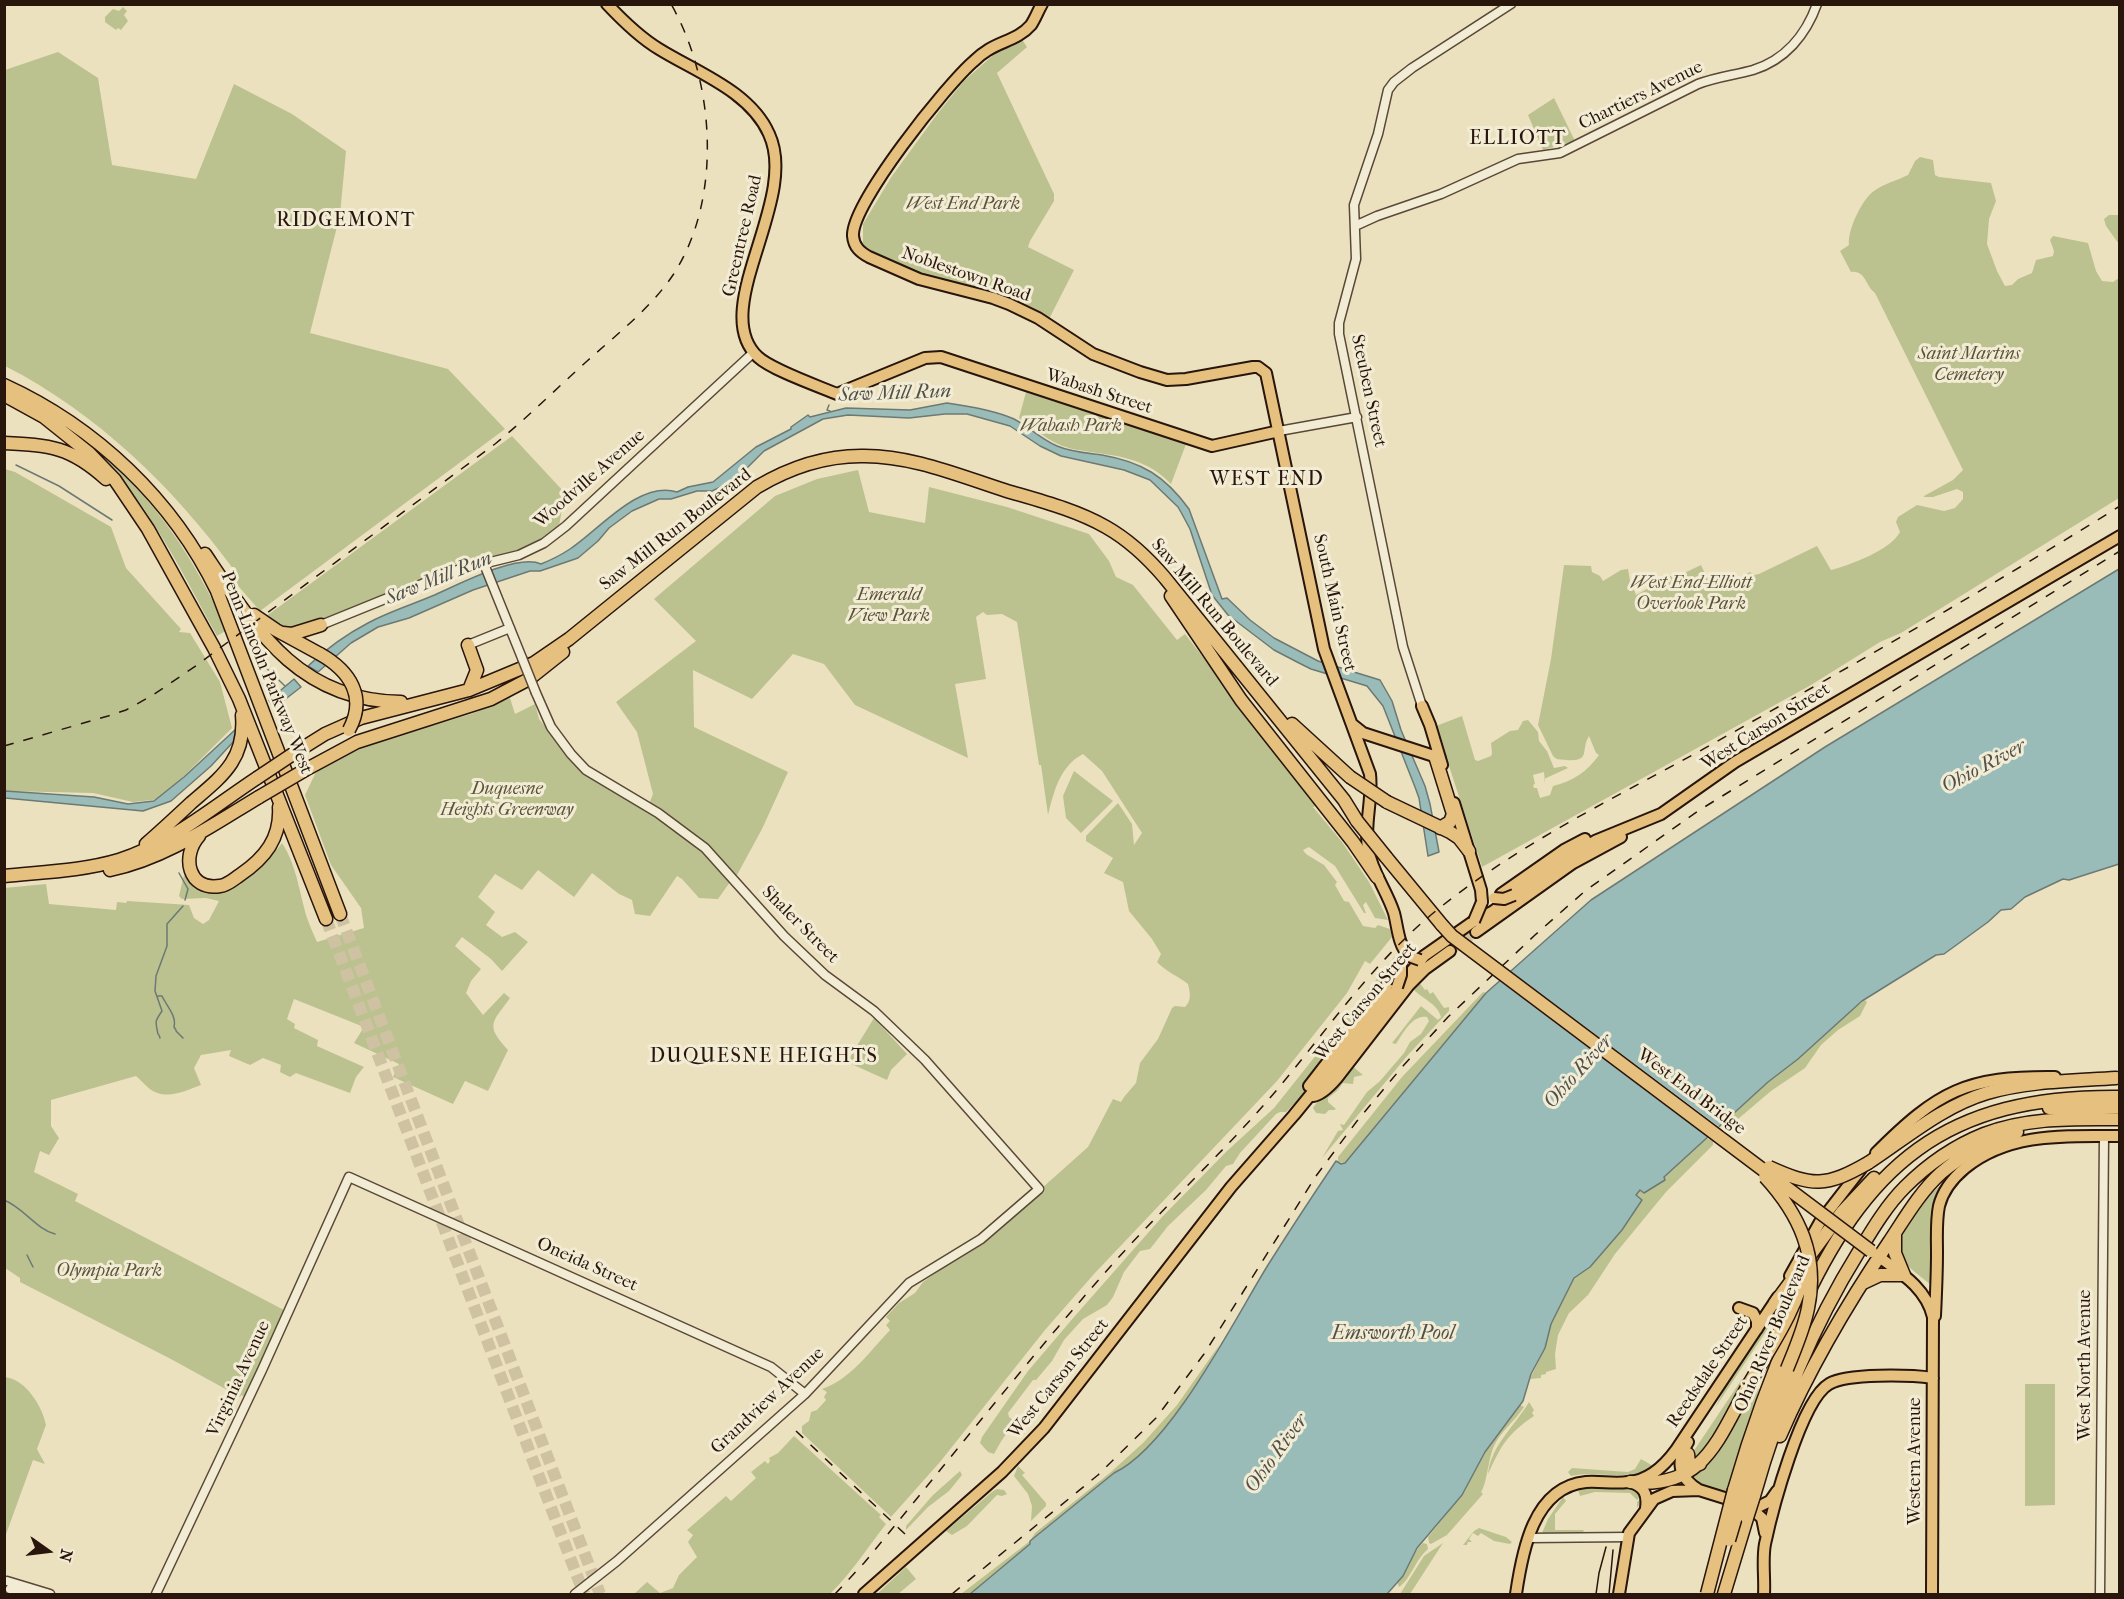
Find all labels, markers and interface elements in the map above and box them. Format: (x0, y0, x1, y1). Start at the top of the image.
street label: Chartiers Avenue (1576, 57, 1706, 135)
district label: ELLIOTT (1469, 127, 1567, 151)
street label: Greentree Road (719, 173, 767, 299)
park label: West End Park (906, 194, 1020, 216)
district label: RIDGEMONT (276, 209, 416, 233)
street label: Noblestown Road (899, 243, 1033, 307)
street label: Steuben Street (1345, 333, 1391, 449)
park label: Saint Martins Cemetery (1918, 344, 2020, 386)
street label: Wabash Street (1043, 365, 1155, 419)
water label: Saw Mill Run (838, 380, 952, 408)
park label: Wabash Park (1020, 416, 1122, 438)
street label: Woodville Avenue (530, 425, 650, 533)
street label: Saw Mill Run Boulevard (596, 464, 756, 596)
district label: WEST END (1210, 468, 1324, 492)
street label: South Main Street (1308, 532, 1360, 674)
street label: Saw Mill Run Boulevard (1146, 535, 1282, 691)
water label: Saw Mill Run (382, 547, 496, 611)
street label: Penn-Lincoln Parkway West (215, 569, 317, 777)
park label: West End-Elliott Overlook Park (1630, 573, 1752, 616)
park label: Emerald View Park (848, 585, 930, 628)
street label: West Carson Street (1698, 679, 1834, 775)
water label: Ohio River (1938, 735, 2030, 799)
park label: Duquesne Heights Greenway (441, 779, 573, 822)
street label: Shaler Street (757, 882, 843, 968)
street label: West Carson Street (1310, 938, 1422, 1066)
water label: Ohio River (1539, 1030, 1619, 1114)
street label: West End Bridge (1633, 1044, 1749, 1140)
district label: DUQUESNE HEIGHTS (650, 1045, 878, 1069)
street label: Oneida Street (533, 1233, 641, 1297)
street label: Ohio River Boulevard (1730, 1252, 1816, 1416)
park label: Olympia Park (56, 1261, 162, 1283)
street label: West North Avenue (2075, 1290, 2097, 1440)
street label: Reedsdale Street (1663, 1312, 1753, 1432)
street label: West Carson Street (1004, 1315, 1114, 1443)
street label: Virginia Avenue (203, 1317, 275, 1441)
water label: Emsworth Pool (1332, 1322, 1454, 1346)
street label: Grandview Avenue (707, 1343, 829, 1459)
street label: Western Avenue (1905, 1397, 1927, 1525)
water label: Ohio River (1240, 1410, 1314, 1498)
north arrow (18, 1521, 78, 1581)
text: N (55, 1547, 77, 1564)

